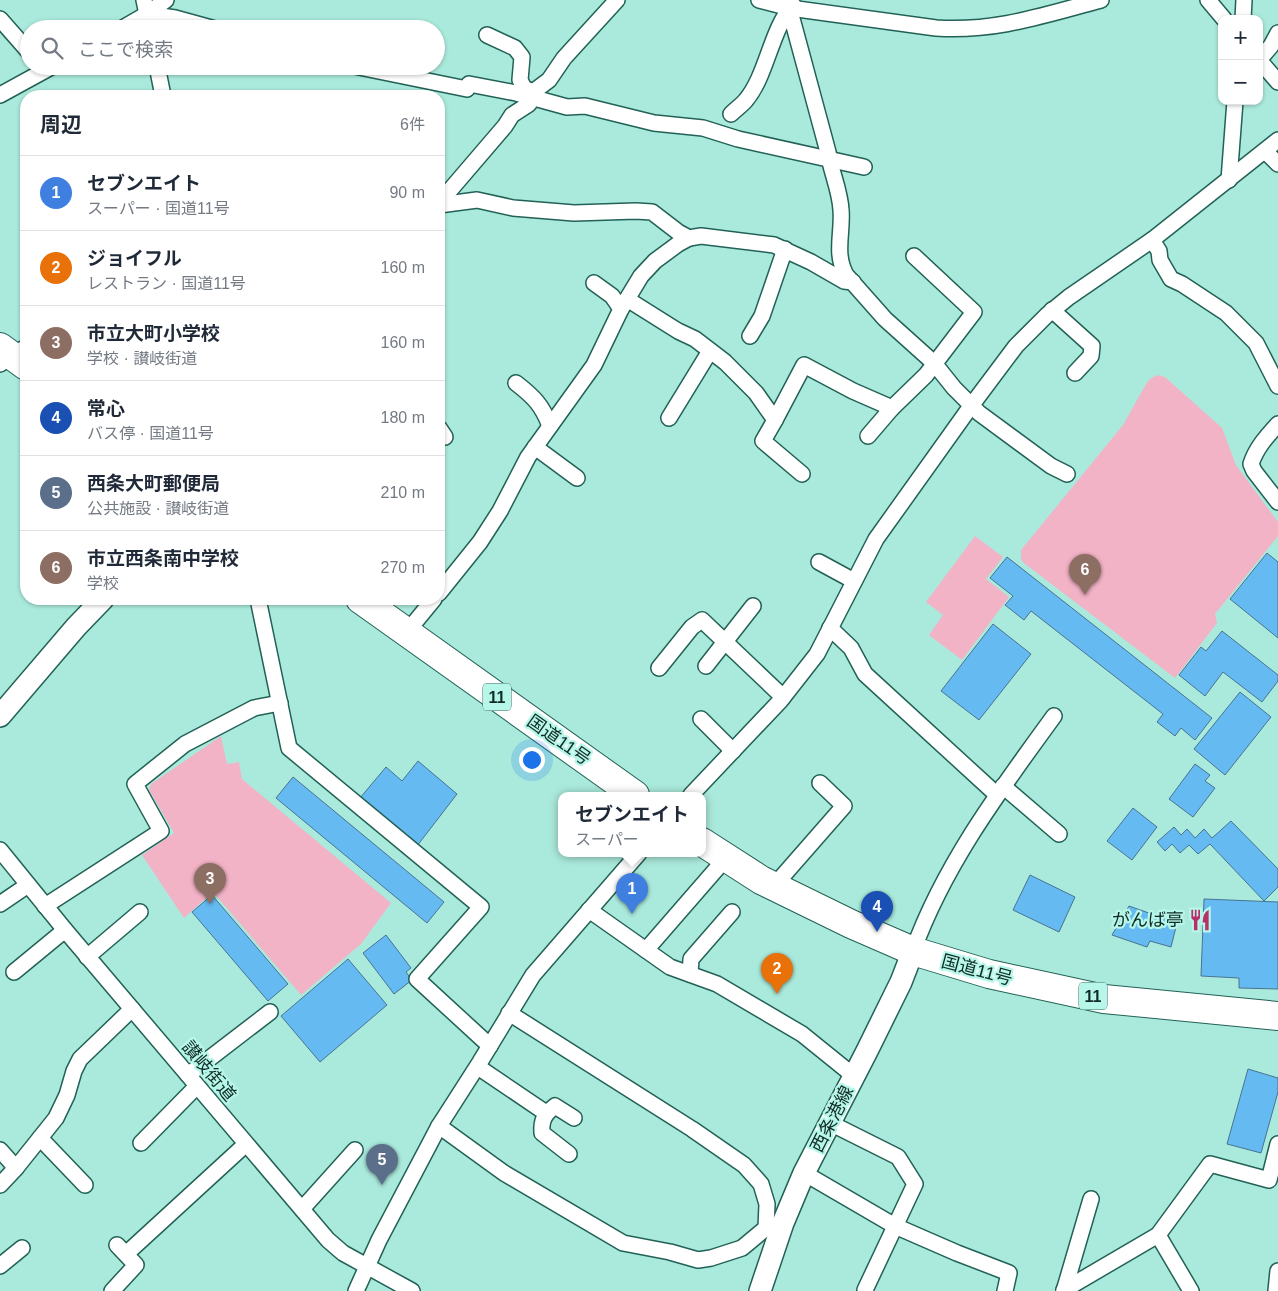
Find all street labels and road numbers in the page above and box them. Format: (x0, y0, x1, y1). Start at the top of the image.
road number: 11 (483, 684, 511, 710)
street label: 国道11号 (523, 711, 595, 769)
street label: 国道11号 (939, 951, 1015, 989)
road number: 11 (1079, 982, 1107, 1009)
street label: 讃岐街道 (178, 1037, 240, 1105)
street label: 西条港線 (807, 1082, 857, 1156)

